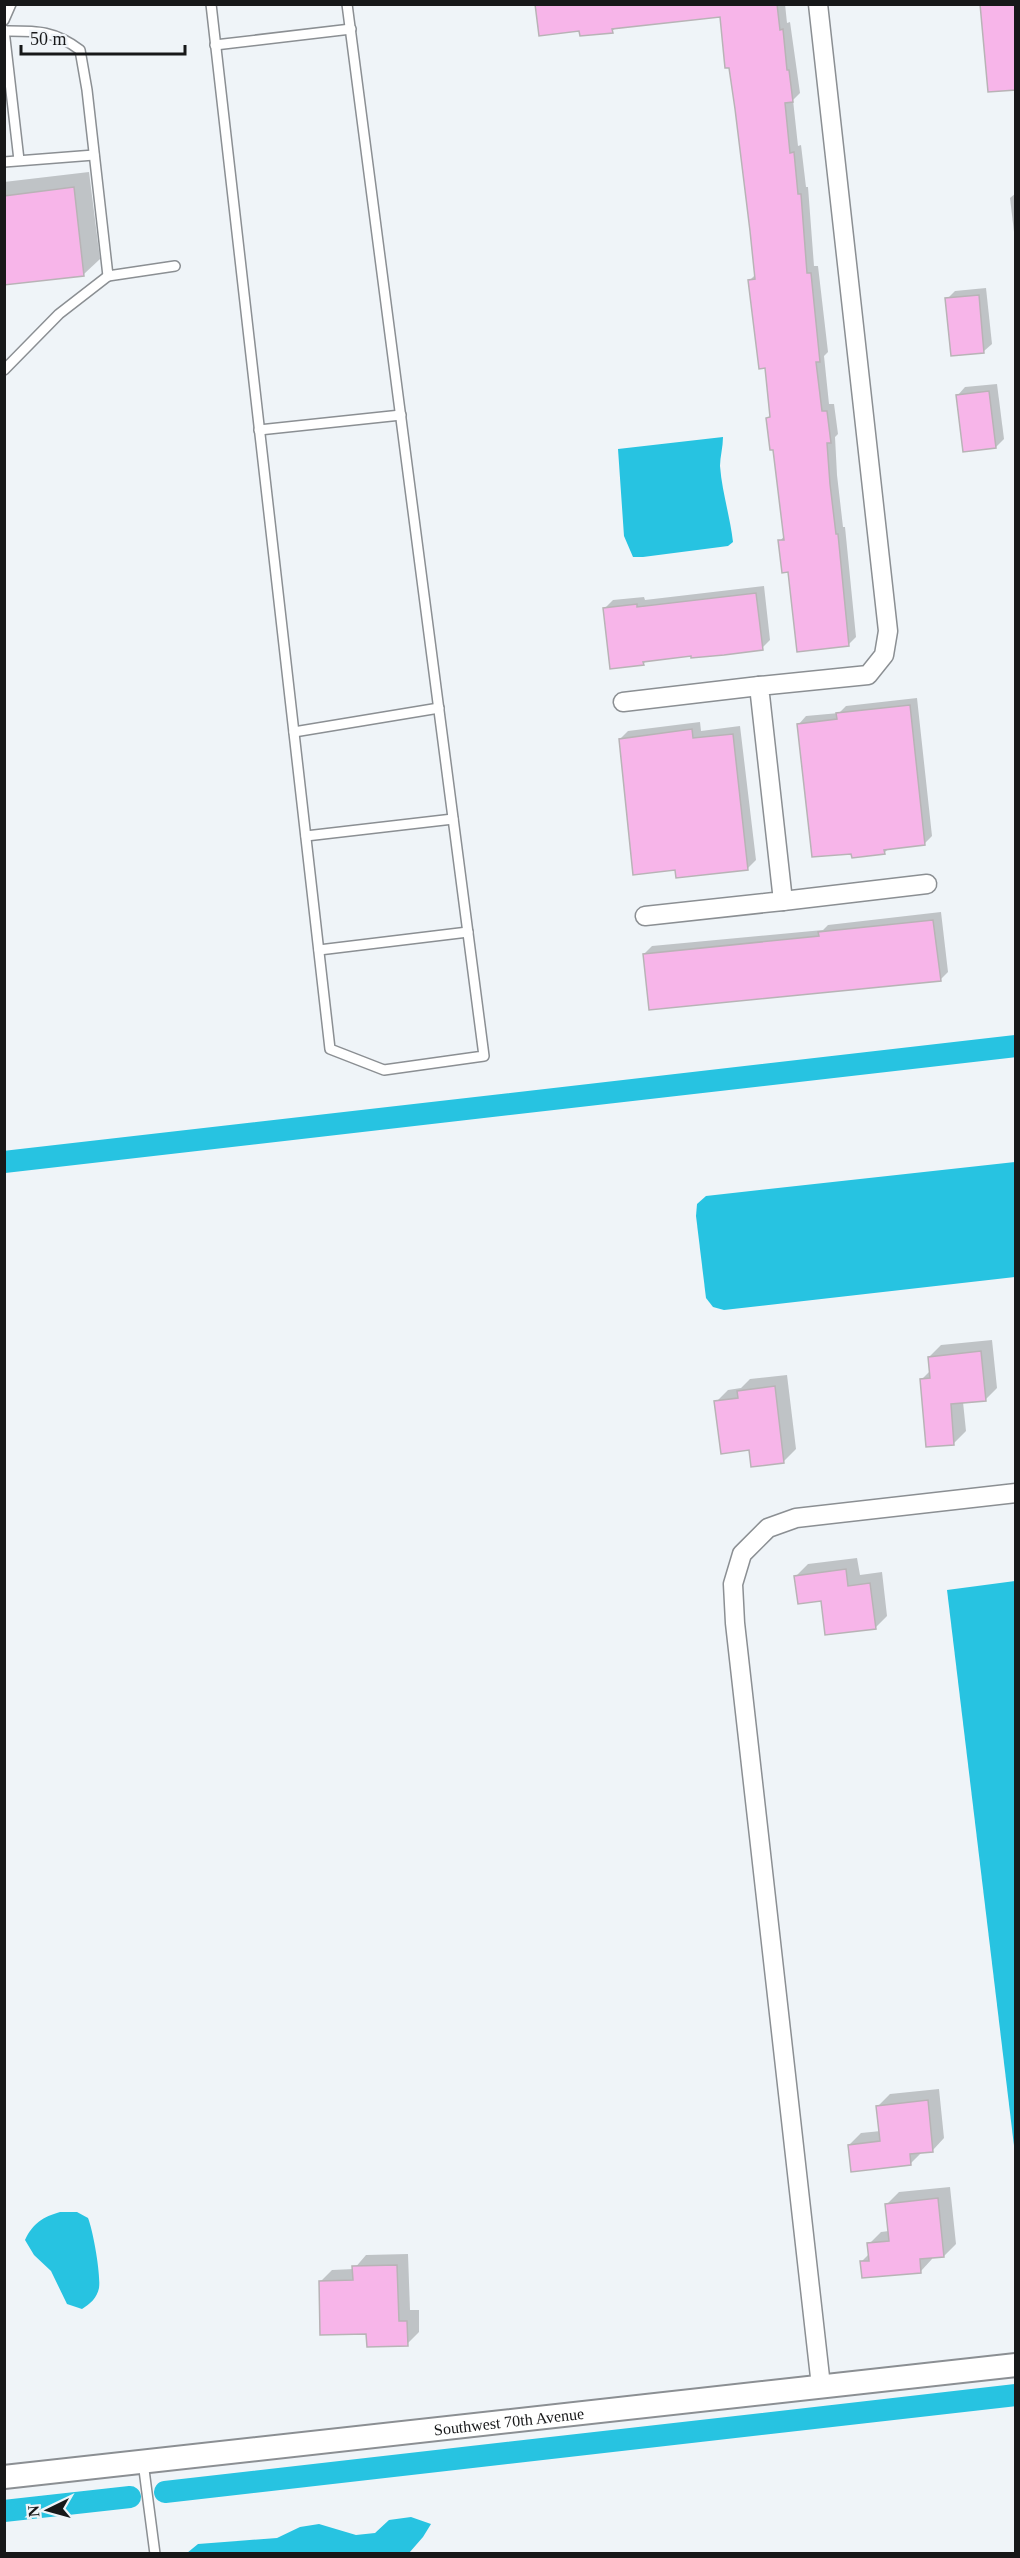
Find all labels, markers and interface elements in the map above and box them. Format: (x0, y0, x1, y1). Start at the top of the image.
scale bar (21, 18, 184, 56)
text: 50 m (30, 29, 67, 49)
street label: Southwest 70th Avenue (433, 2405, 585, 2438)
north arrow (18, 2480, 78, 2540)
text: N (25, 2504, 43, 2518)

